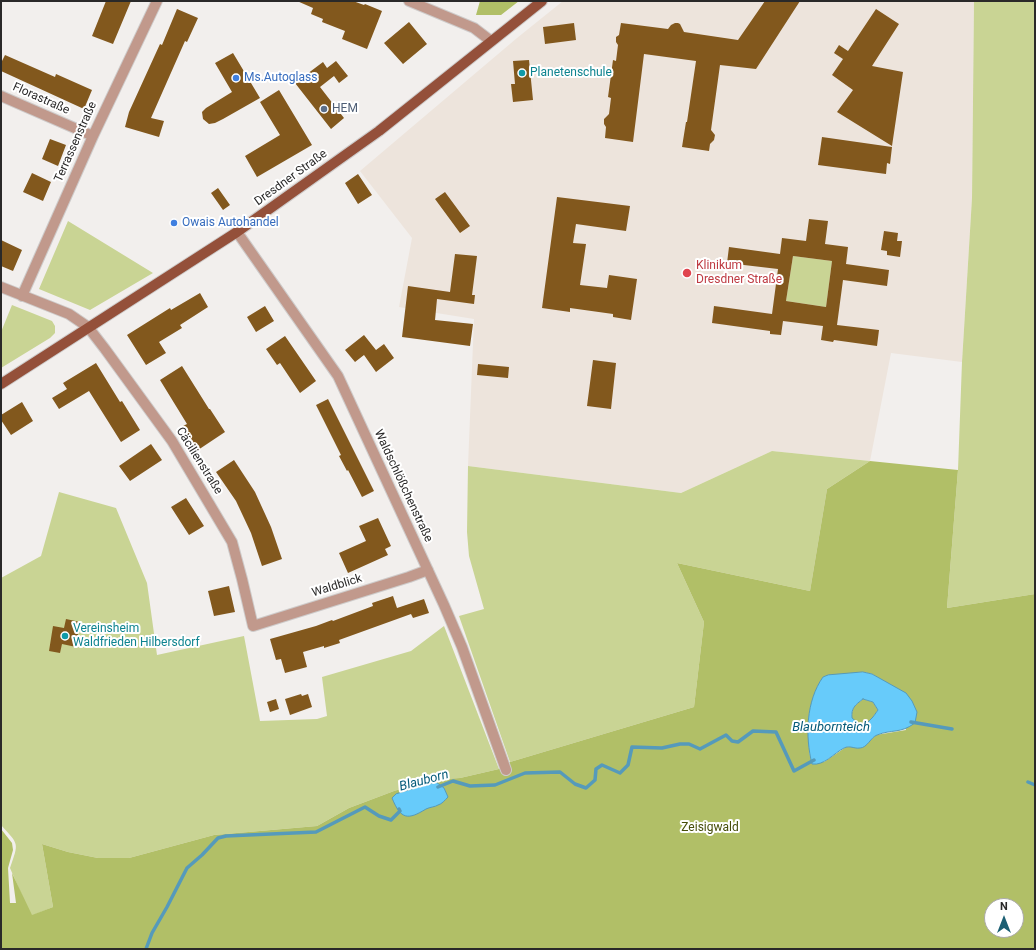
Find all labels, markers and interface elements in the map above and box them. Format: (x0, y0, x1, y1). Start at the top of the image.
place label: Planetenschule (530, 66, 612, 80)
marker: Planetenschule (517, 68, 527, 78)
place label: Ms.Autoglass (244, 71, 317, 85)
marker: Ms.Autoglass (231, 73, 241, 83)
street label: Florastraße (10, 80, 72, 118)
street label: Terrassenstraße (52, 99, 100, 185)
place label: HEM (332, 102, 358, 116)
marker: HEM (319, 104, 329, 114)
street label: Dresdner Straße (252, 147, 330, 209)
place label: Owais Autohandel (182, 216, 279, 230)
marker: Owais Autohandel (169, 218, 179, 228)
place label: Klinikum Dresdner Straße (696, 259, 782, 287)
marker: Klinikum Dresdner Straße (681, 267, 693, 279)
street label: Cäcilienstraße (173, 425, 225, 497)
street label: Waldschlößchenstraße (371, 427, 435, 545)
street label: Waldblick (310, 572, 364, 600)
place label: Vereinsheim Waldfrieden Hilbersdorf (73, 622, 200, 650)
marker: Vereinsheim Waldfrieden Hilbersdorf (60, 631, 70, 641)
water label: Blaubornteich (792, 720, 870, 736)
water label: Blauborn (398, 767, 450, 795)
park label: Zeisigwald (681, 821, 739, 835)
north arrow (984, 898, 1024, 938)
text: N (1000, 900, 1008, 913)

